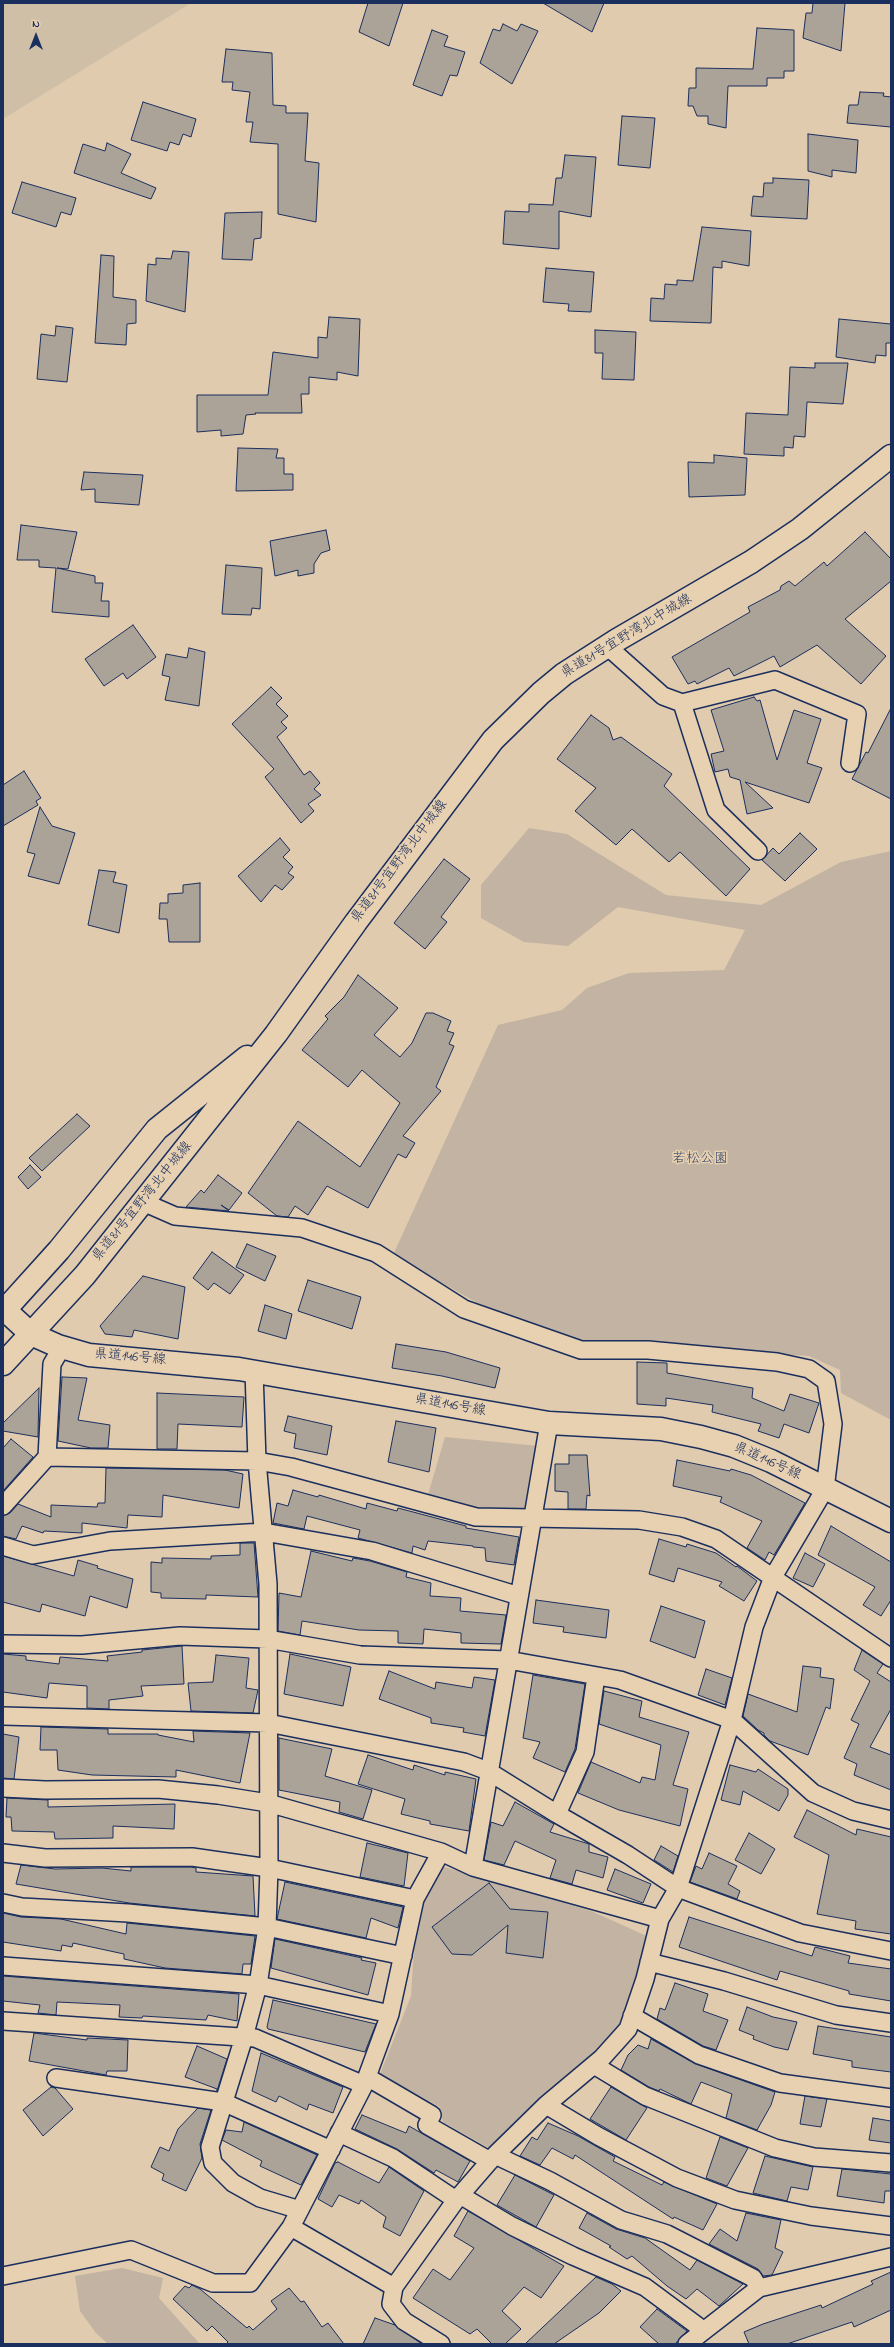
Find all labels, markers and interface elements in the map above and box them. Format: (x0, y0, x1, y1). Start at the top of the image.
north arrow (16, 16, 56, 56)
text: N (32, 16, 40, 32)
street label: 県道81号宜野湾北中城線 (559, 591, 695, 683)
street label: 県道81号宜野湾北中城線 (348, 797, 452, 927)
street label: 県道81号宜野湾北中城線 (89, 1139, 197, 1265)
park label: 若松公園 (672, 1152, 728, 1168)
street label: 県道146号線 (93, 1346, 167, 1370)
street label: 県道146号線 (413, 1391, 487, 1421)
street label: 県道146号線 (731, 1440, 803, 1484)

